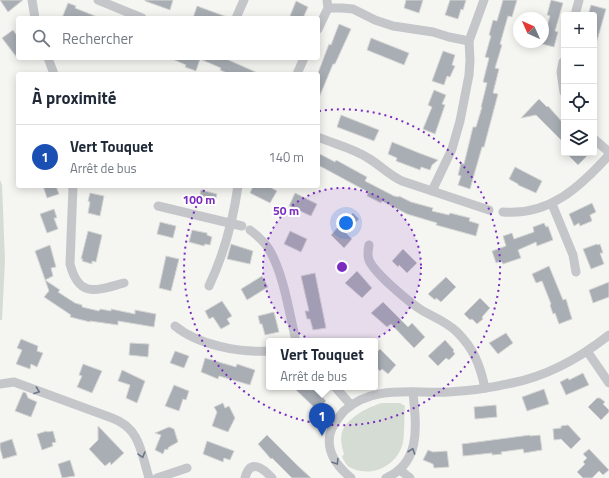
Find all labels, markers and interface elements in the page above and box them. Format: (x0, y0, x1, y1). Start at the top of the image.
north arrow (513, 12, 549, 48)
map controls (561, 12, 597, 156)
button: + (561, 12, 597, 48)
search box (16, 16, 320, 60)
icon: search (30, 27, 52, 49)
text: Rechercher (62, 27, 133, 50)
button: − (561, 48, 597, 84)
button: locate (561, 84, 597, 120)
text: À proximité (32, 85, 116, 111)
button: layers (561, 120, 597, 156)
text: Vert Touquet (70, 135, 153, 158)
text: 1 (41, 147, 49, 167)
text: 140 m (268, 147, 304, 167)
text: Arrêt de bus (70, 158, 137, 178)
text: 100 m (183, 190, 215, 209)
text: 50 m (273, 201, 299, 220)
your location (336, 213, 356, 233)
centre of rings (335, 260, 349, 274)
popup (266, 338, 378, 390)
text: Vert Touquet (280, 343, 364, 366)
text: Arrêt de bus (280, 366, 347, 386)
one-way arrow (34, 386, 41, 394)
pin: 1 (309, 403, 335, 436)
one-way arrow (407, 447, 415, 454)
one-way arrow (137, 451, 146, 458)
one-way arrow (332, 458, 339, 465)

